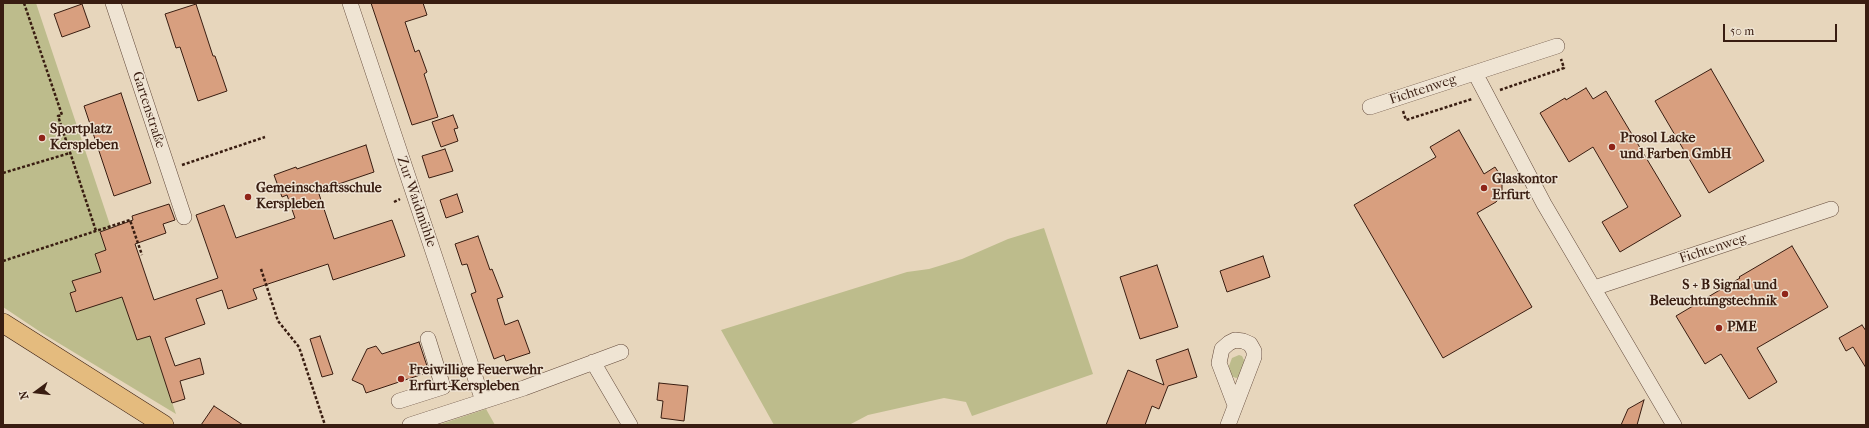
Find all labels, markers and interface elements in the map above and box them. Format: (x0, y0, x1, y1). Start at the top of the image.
scale bar (1725, 16, 1839, 42)
text: 50 m (1730, 24, 1754, 38)
street label: Gartenstraße (128, 70, 168, 150)
street label: Fichtenweg (1387, 71, 1459, 109)
place label: Sportplatz Kerspleben (50, 122, 119, 154)
place label: Prosol Lacke und Farben GmbH (1620, 131, 1732, 164)
marker: Sportplatz Kerspleben (37, 133, 47, 143)
marker: Prosol Lacke und Farben GmbH (1607, 142, 1617, 152)
street label: Zur Waidmühle (393, 154, 439, 250)
place label: Glaskontor Erfurt (1492, 172, 1557, 204)
place label: Gemeinschaftsschule Kerspleben (256, 181, 382, 214)
marker: Glaskontor Erfurt (1479, 183, 1489, 193)
marker: Gemeinschaftsschule Kerspleben (243, 192, 253, 202)
street label: Fichtenweg (1677, 230, 1749, 268)
place label: S + B Signal und Beleuchtungstechnik (1650, 278, 1777, 310)
marker: S + B Signal und Beleuchtungstechnik (1780, 289, 1790, 299)
place label: PME (1727, 320, 1757, 336)
marker: PME (1714, 323, 1724, 333)
place label: Freiwillige Feuerwehr Erfurt-Kerspleben (409, 363, 543, 396)
north arrow (16, 372, 56, 412)
marker: Freiwillige Feuerwehr Erfurt-Kerspleben (396, 374, 406, 384)
text: N (17, 390, 31, 401)

